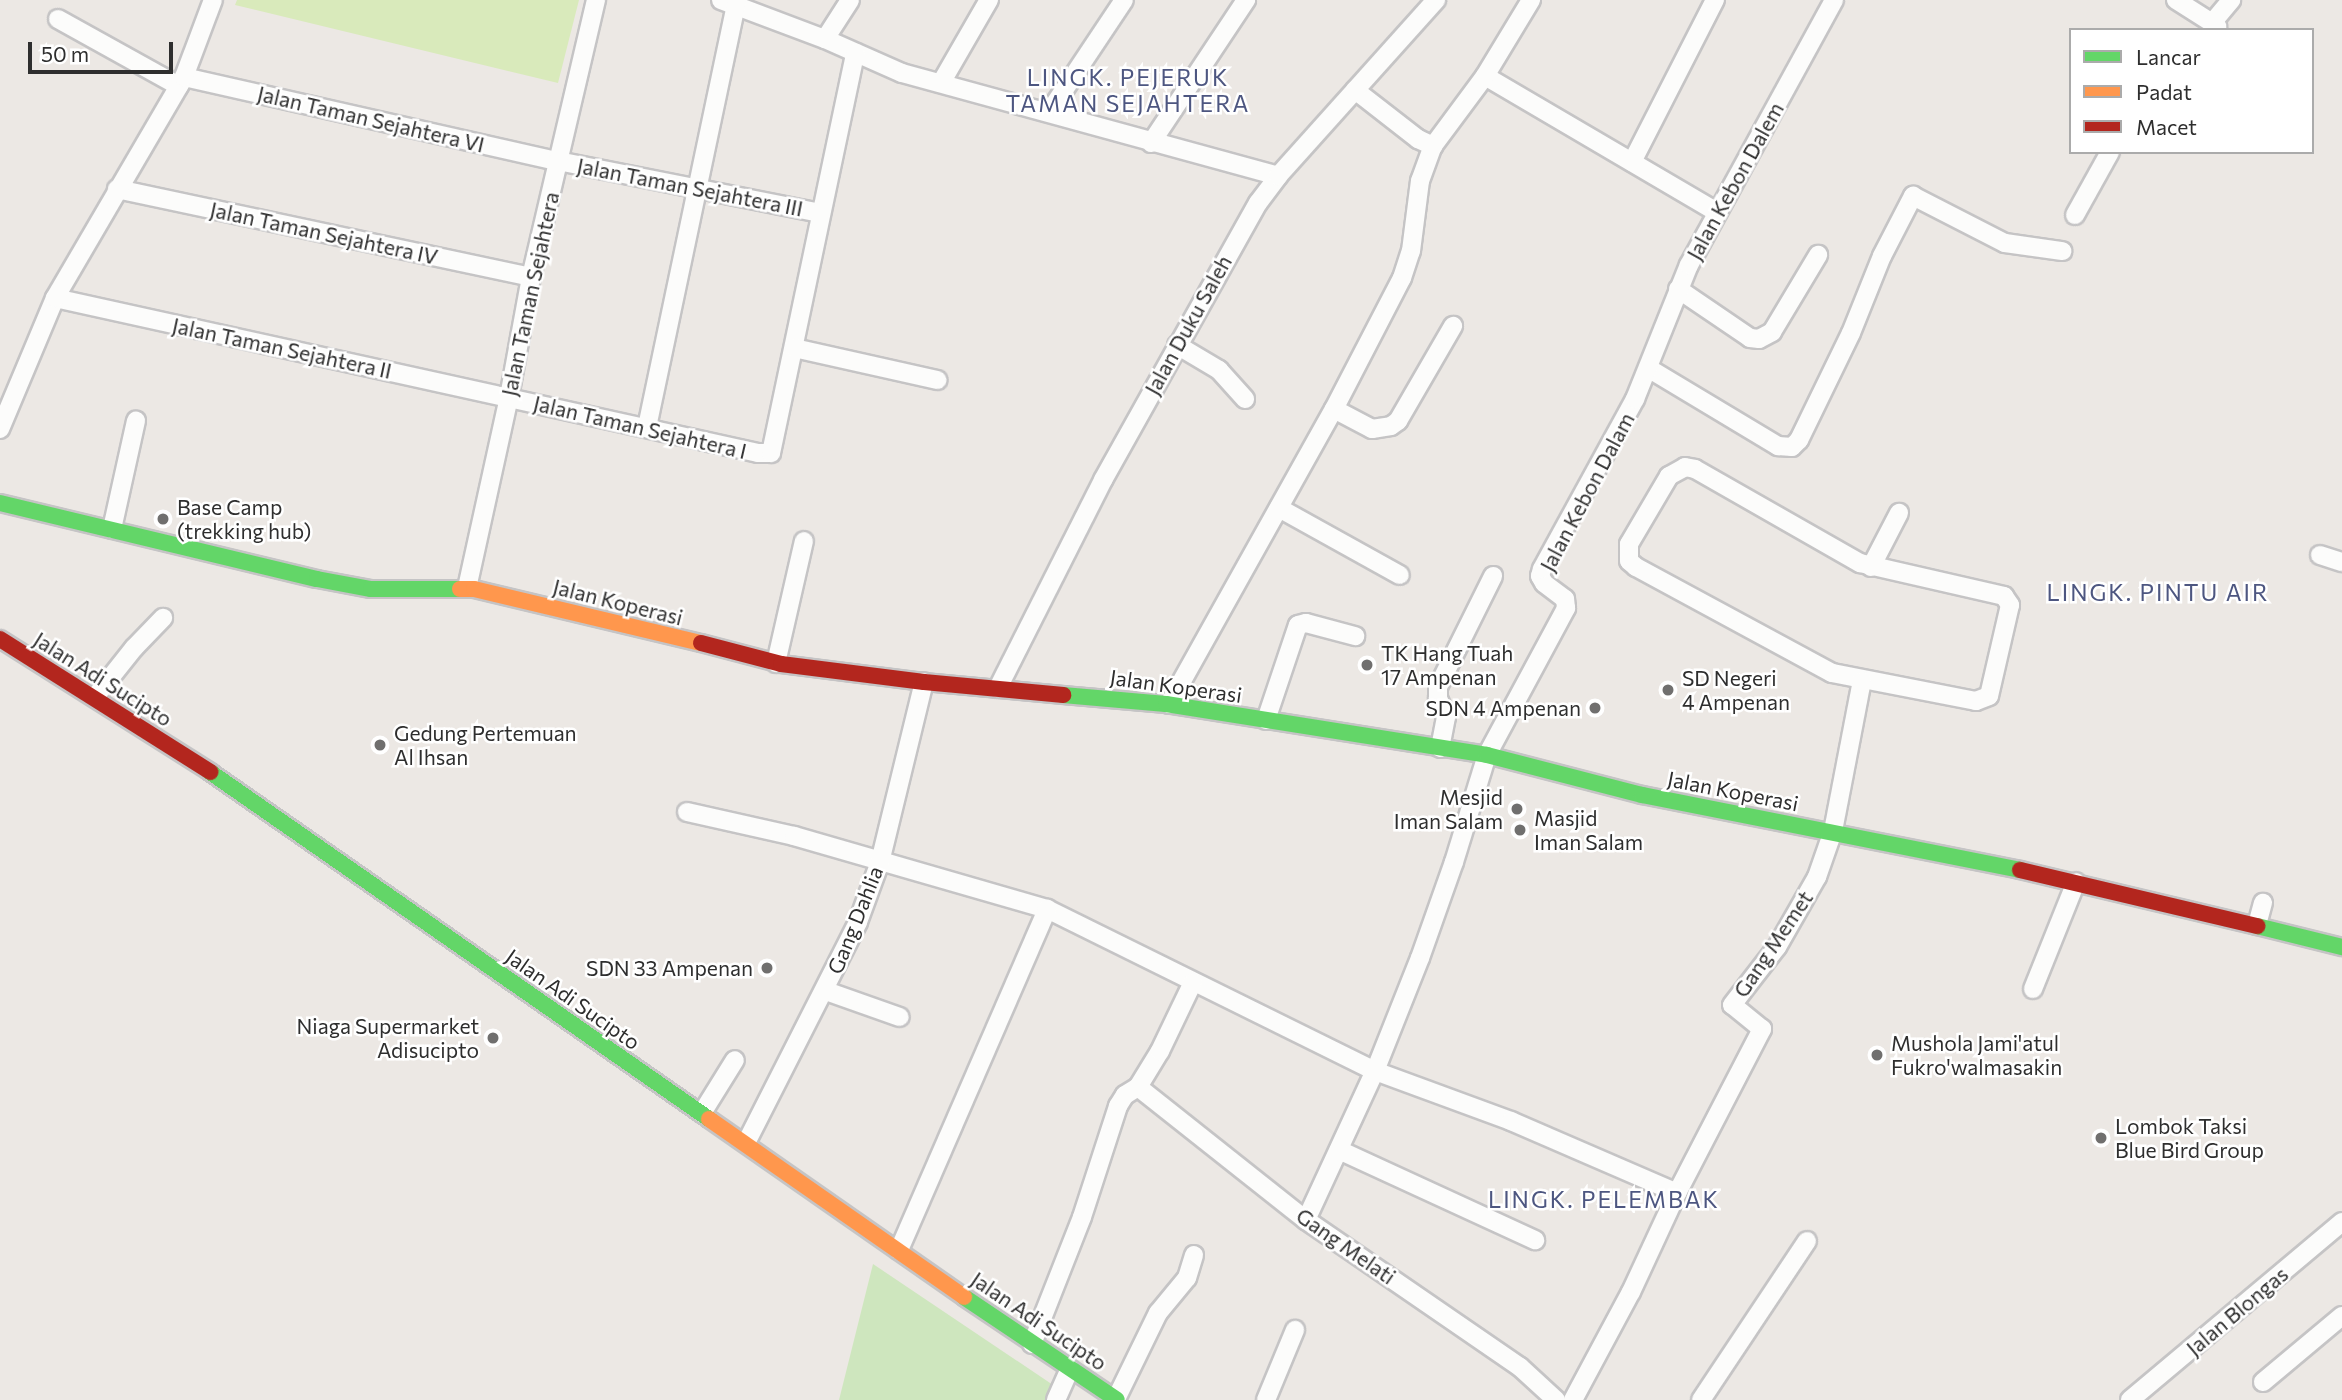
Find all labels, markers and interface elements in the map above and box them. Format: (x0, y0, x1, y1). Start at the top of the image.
scale bar (32, 28, 177, 72)
legend (2069, 28, 2314, 154)
text: 50 m (41, 41, 89, 66)
text: Lancar (2136, 44, 2201, 69)
district label: LINGK. PEJERUK TAMAN SEJAHTERA (1007, 63, 1249, 117)
text: Padat (2136, 79, 2192, 104)
street label: Jalan Taman Sejahtera VI (255, 81, 487, 157)
street label: Jalan Kebon Dalem (1681, 98, 1789, 264)
text: Macet (2136, 114, 2197, 139)
street label: Jalan Taman Sejahtera III (575, 153, 805, 221)
street label: Jalan Taman Sejahtera (496, 190, 564, 398)
street label: Jalan Taman Sejahtera IV (208, 197, 440, 269)
street label: Jalan Duku Saleh (1139, 251, 1237, 399)
street label: Jalan Taman Sejahtera II (170, 312, 394, 384)
street label: Jalan Taman Sejahtera I (531, 390, 749, 464)
street label: Jalan Kebon Dalam (1535, 408, 1639, 576)
place label: Base Camp (trekking hub) (177, 494, 311, 544)
marker: Base Camp (trekking hub) (155, 511, 171, 527)
street label: Jalan Koperasi (550, 574, 686, 630)
district label: LINGK. PINTU AIR (2049, 578, 2267, 606)
street label: Jalan Adi Sucipto (29, 626, 177, 732)
place label: TK Hang Tuah 17 Ampenan (1381, 640, 1513, 690)
marker: TK Hang Tuah 17 Ampenan (1359, 657, 1375, 673)
street label: Jalan Koperasi (1108, 664, 1244, 708)
place label: SD Negeri 4 Ampenan (1682, 665, 1790, 715)
marker: SD Negeri 4 Ampenan (1660, 682, 1676, 698)
place label: SDN 4 Ampenan (1425, 695, 1581, 721)
marker: SDN 4 Ampenan (1587, 700, 1603, 716)
place label: Gedung Pertemuan Al Ihsan (394, 720, 577, 770)
marker: Gedung Pertemuan Al Ihsan (372, 737, 388, 753)
street label: Jalan Koperasi (1665, 766, 1801, 816)
place label: Mesjid Iman Salam (1394, 784, 1503, 834)
marker: Mesjid Iman Salam (1509, 801, 1525, 817)
place label: Masjid Iman Salam (1534, 805, 1643, 855)
marker: Masjid Iman Salam (1512, 822, 1528, 838)
street label: Gang Dahlia (822, 862, 888, 978)
street label: Gang Memet (1728, 886, 1818, 1002)
street label: Jalan Adi Sucipto (501, 943, 645, 1055)
place label: SDN 33 Ampenan (586, 955, 753, 981)
marker: SDN 33 Ampenan (759, 960, 775, 976)
place label: Niaga Supermarket Adisucipto (296, 1013, 479, 1063)
marker: Niaga Supermarket Adisucipto (485, 1030, 501, 1046)
place label: Mushola Jami'atul Fukro'walmasakin (1891, 1030, 2062, 1080)
marker: Mushola Jami'atul Fukro'walmasakin (1869, 1047, 1885, 1063)
place label: Lombok Taksi Blue Bird Group (2115, 1113, 2264, 1163)
marker: Lombok Taksi Blue Bird Group (2093, 1130, 2109, 1146)
district label: LINGK. PELEMBAK (1490, 1185, 1718, 1213)
street label: Gang Melati (1292, 1203, 1400, 1289)
street label: Jalan Blongas (2181, 1261, 2293, 1361)
street label: Jalan Adi Sucipto (966, 1266, 1112, 1376)

